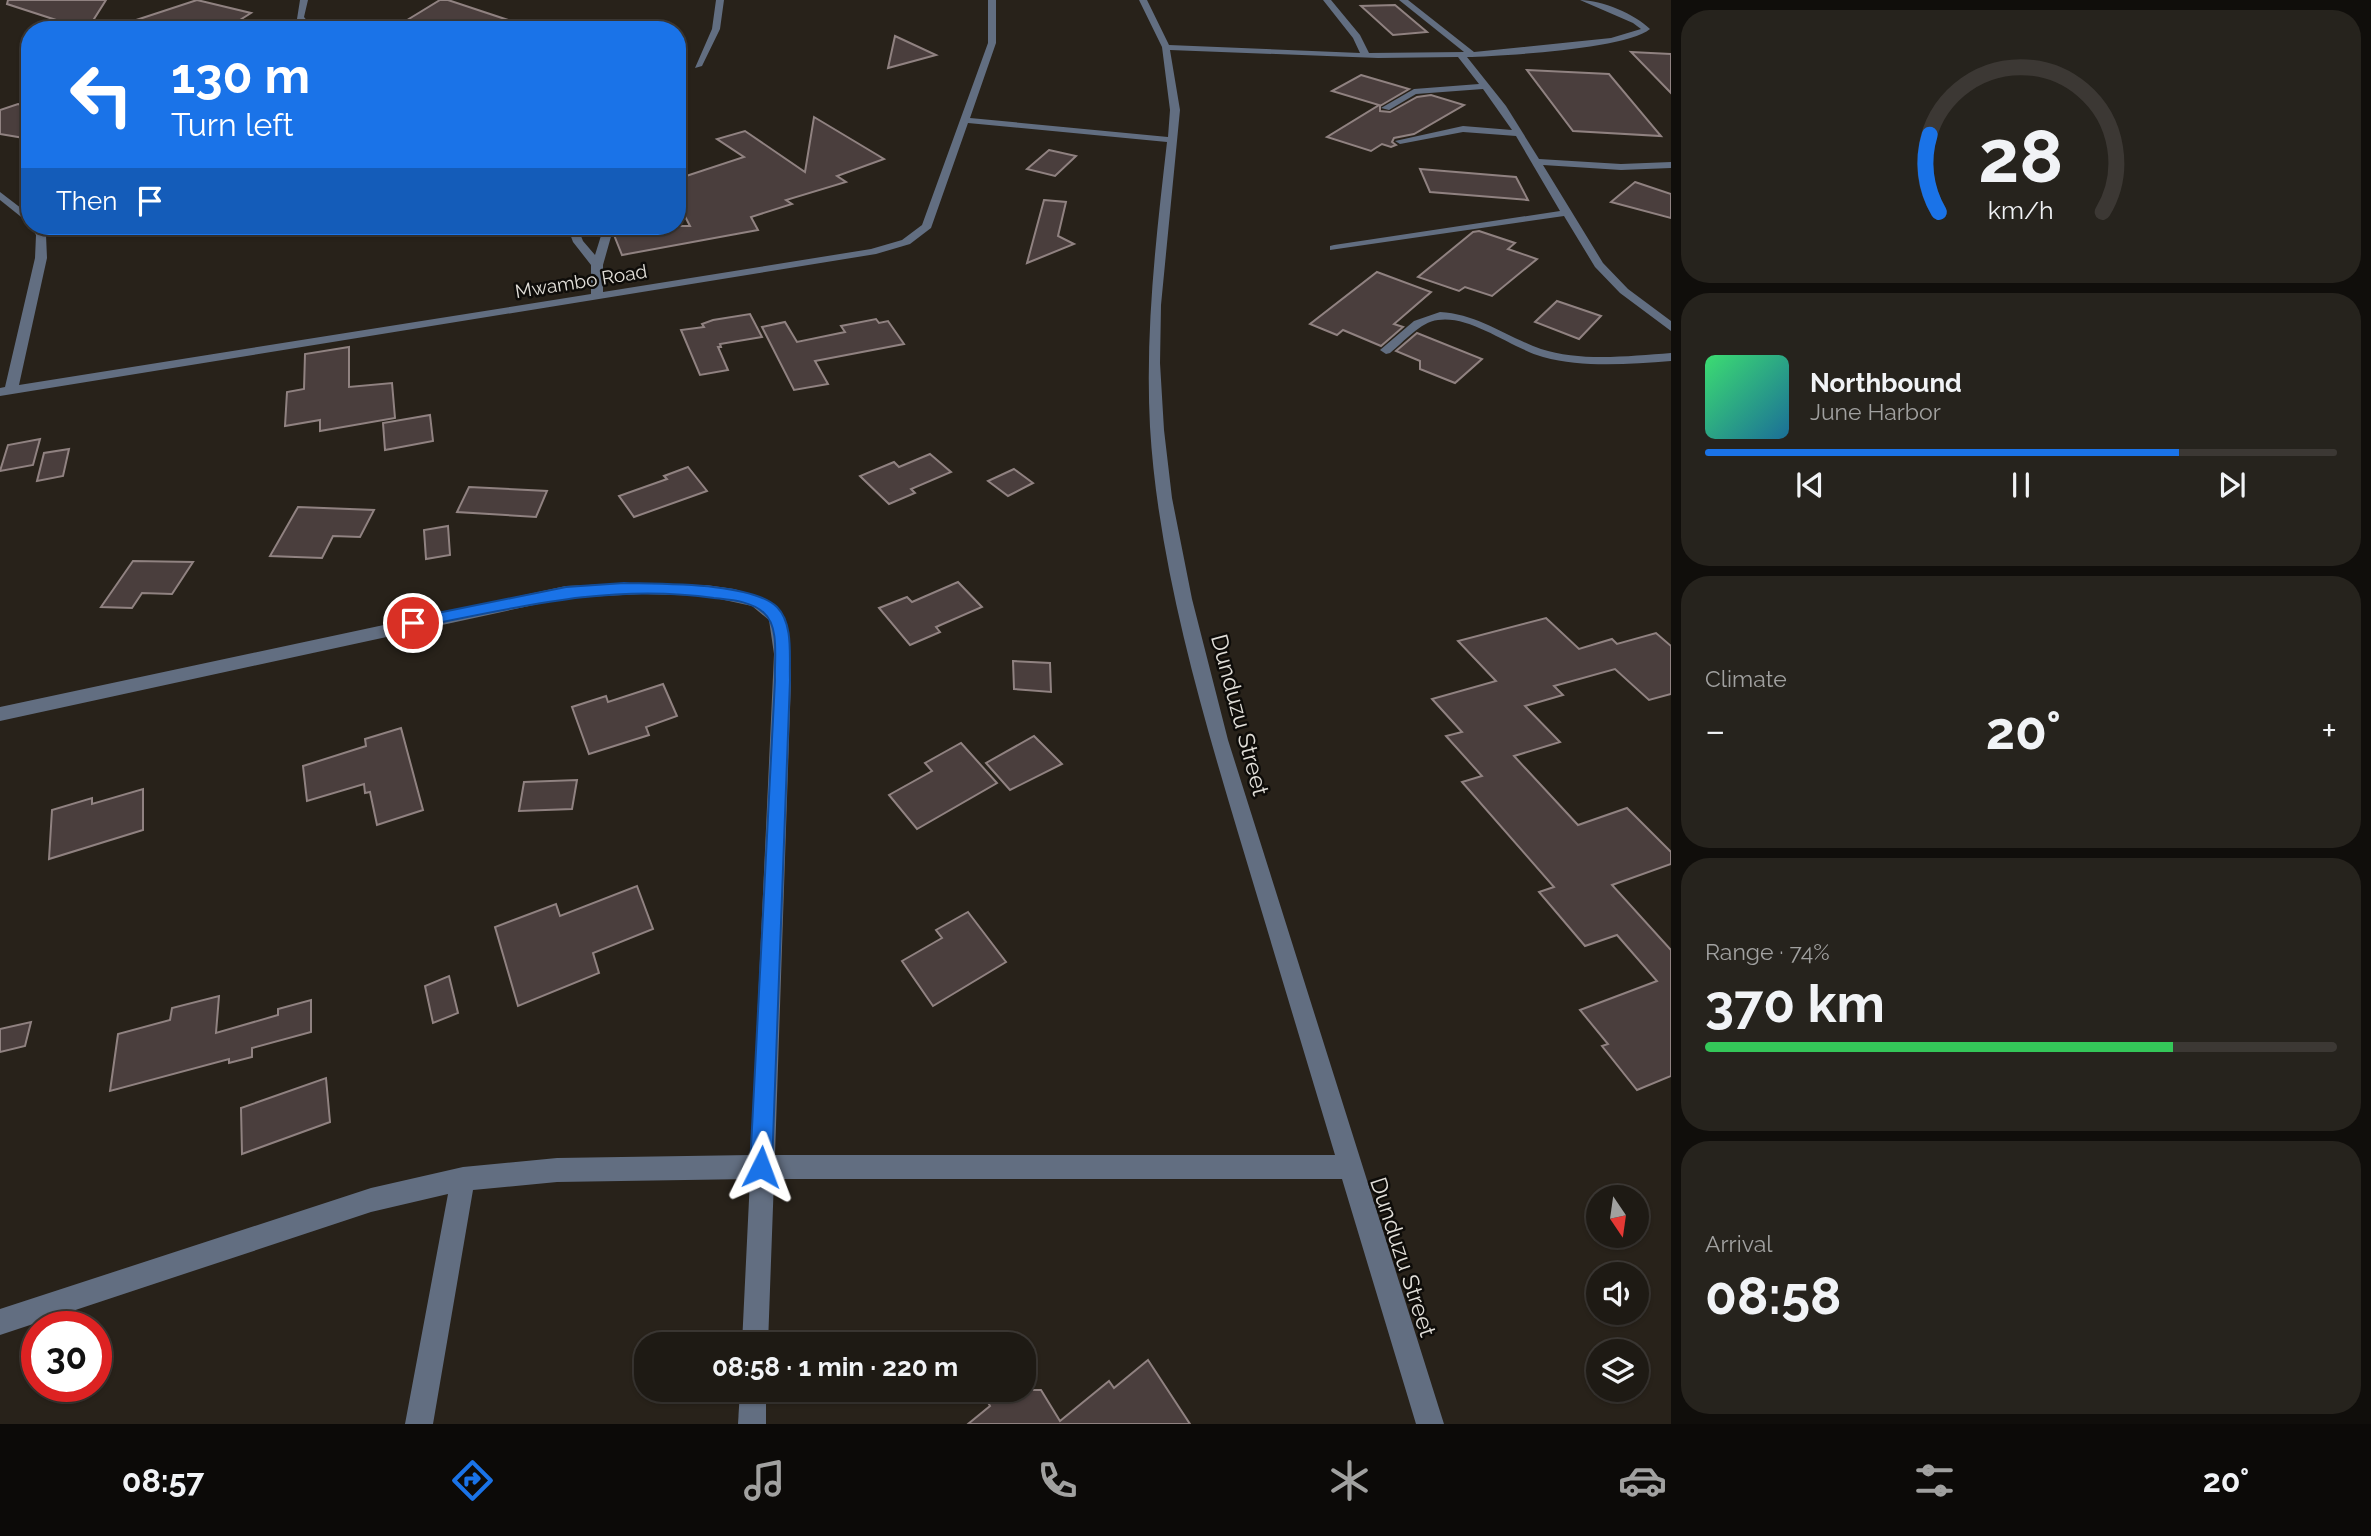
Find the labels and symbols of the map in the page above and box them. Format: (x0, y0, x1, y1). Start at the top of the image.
street label: Mwambo Road (514, 260, 648, 302)
pin (383, 593, 443, 653)
street label: Dunduzu Street (1206, 631, 1275, 799)
position arrow (724, 1130, 798, 1204)
street label: Dunduzu Street (1365, 1174, 1442, 1340)
north arrow (1586, 1185, 1648, 1248)
speed limit sign: 30 (21, 1311, 112, 1402)

